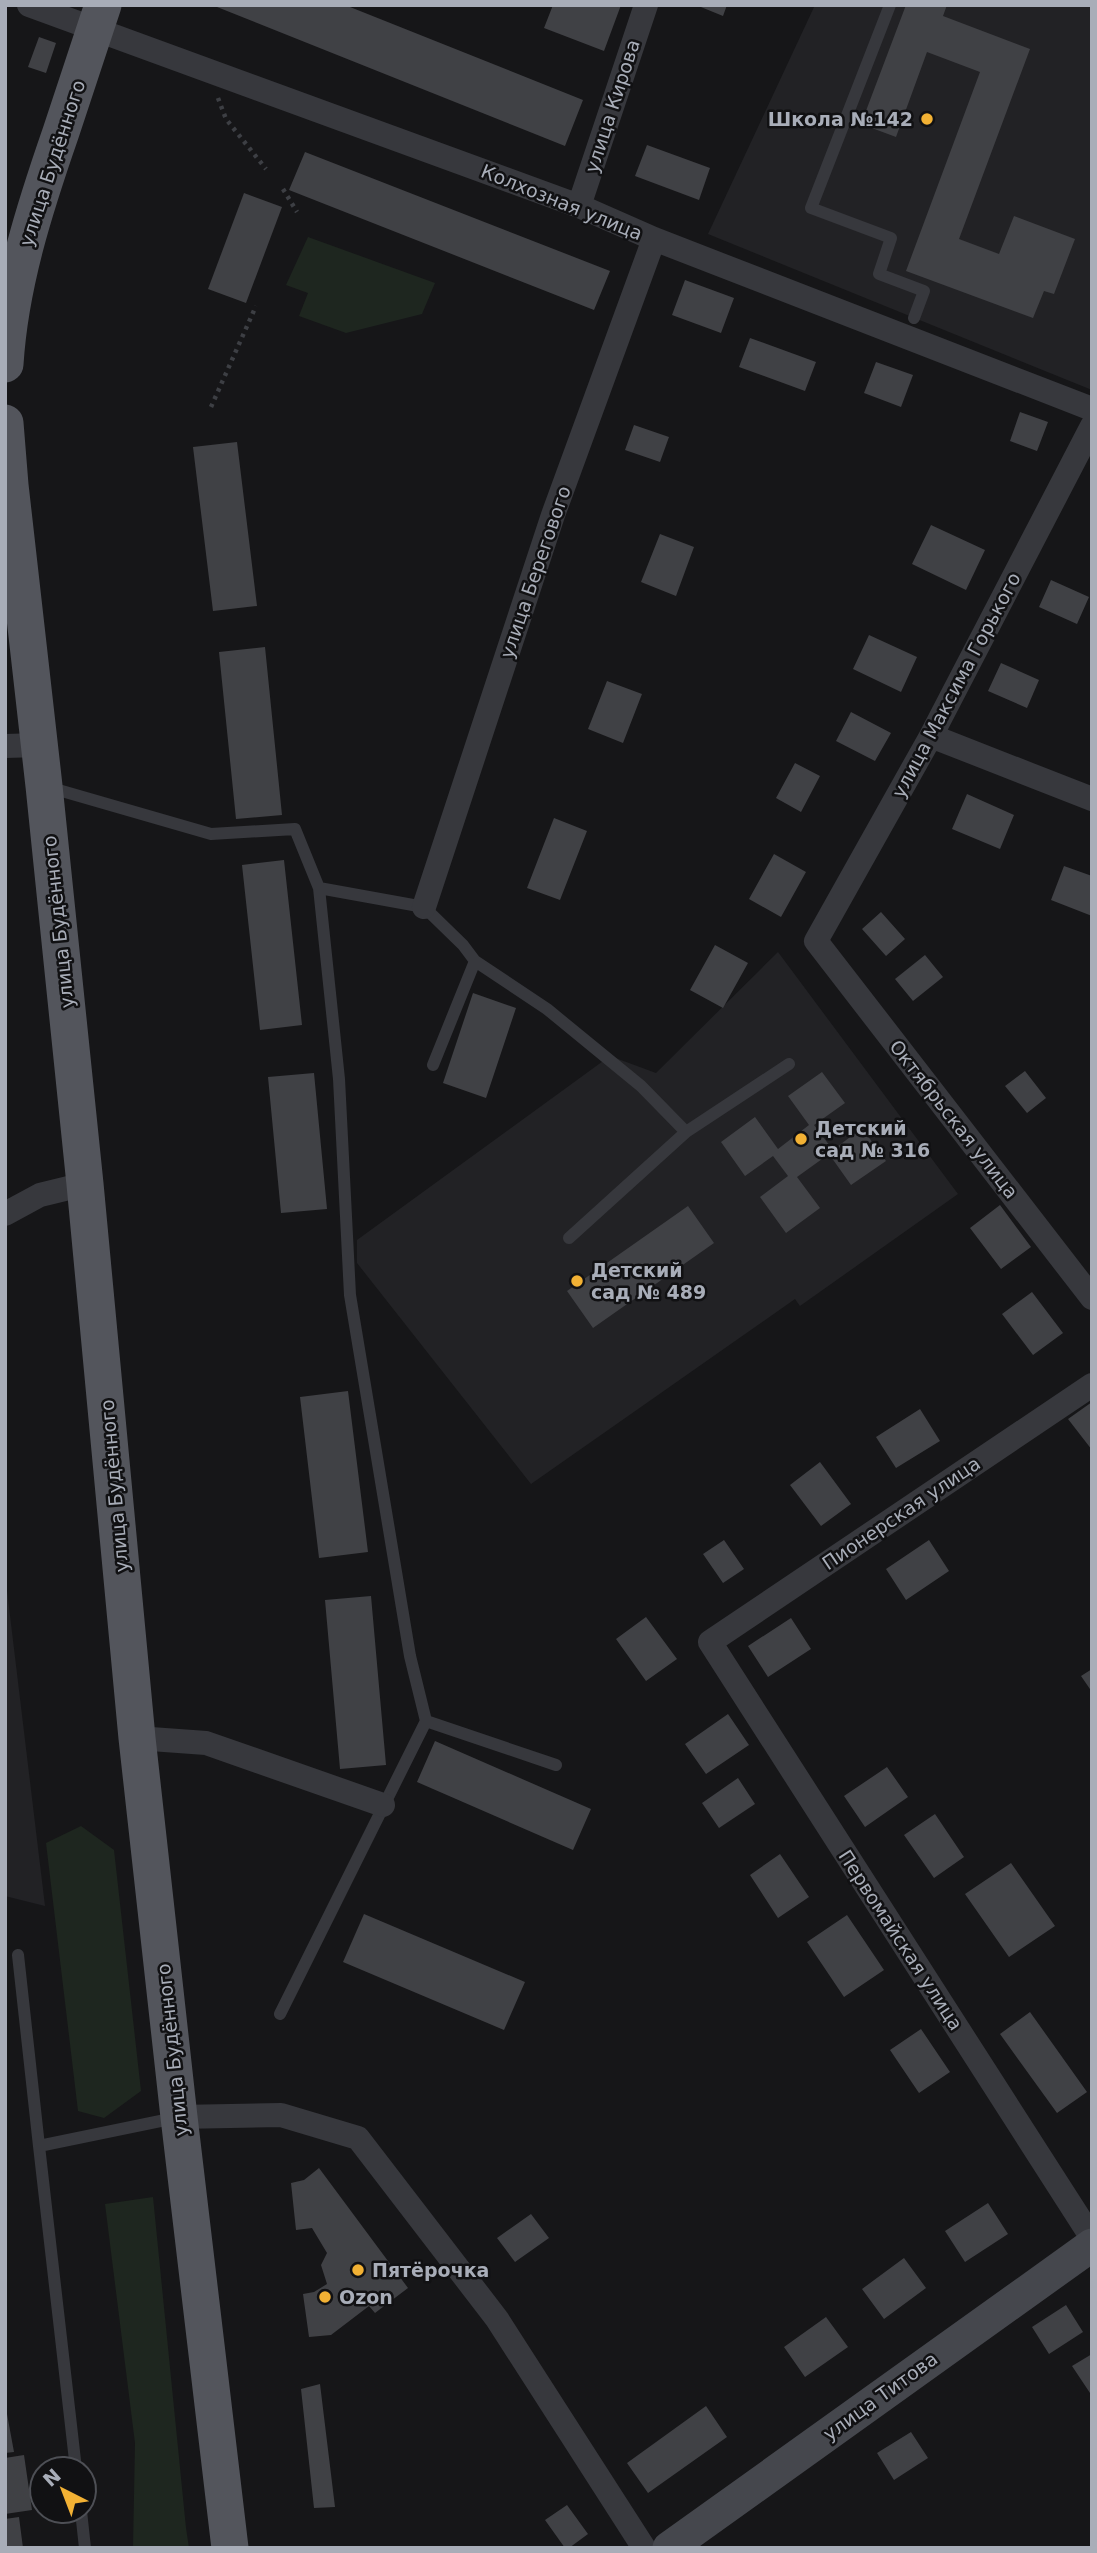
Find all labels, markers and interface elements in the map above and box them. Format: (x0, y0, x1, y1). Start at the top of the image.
street label: улица Кирова (580, 37, 644, 175)
street label: улица Будённого (15, 77, 89, 249)
place label: Школа №142 (768, 108, 913, 130)
marker: Школа №142 (919, 111, 935, 127)
street label: Колхозная улица (478, 160, 646, 244)
street label: улица Берегового (495, 483, 575, 661)
street label: улица Максима Горького (887, 569, 1025, 801)
street label: улица Будённого (38, 835, 78, 1009)
street label: Октябрьская улица (885, 1035, 1023, 1203)
place label: Детский сад № 316 (815, 1117, 930, 1161)
marker: Детский сад № 316 (793, 1131, 809, 1147)
place label: Детский сад № 489 (591, 1259, 706, 1303)
marker: Детский сад № 489 (569, 1273, 585, 1289)
street label: улица Будённого (95, 1399, 133, 1573)
street label: Пионерская улица (818, 1452, 984, 1574)
street label: Первомайская улица (834, 1846, 968, 2034)
street label: улица Будённого (152, 1963, 192, 2137)
place label: Пятёрочка (372, 2259, 489, 2281)
marker: Пятёрочка (350, 2262, 366, 2278)
place label: Ozon (339, 2286, 393, 2308)
marker: Ozon (317, 2289, 333, 2305)
street label: улица Титова (819, 2347, 941, 2445)
north arrow (28, 2455, 98, 2525)
text: N (38, 2464, 65, 2491)

